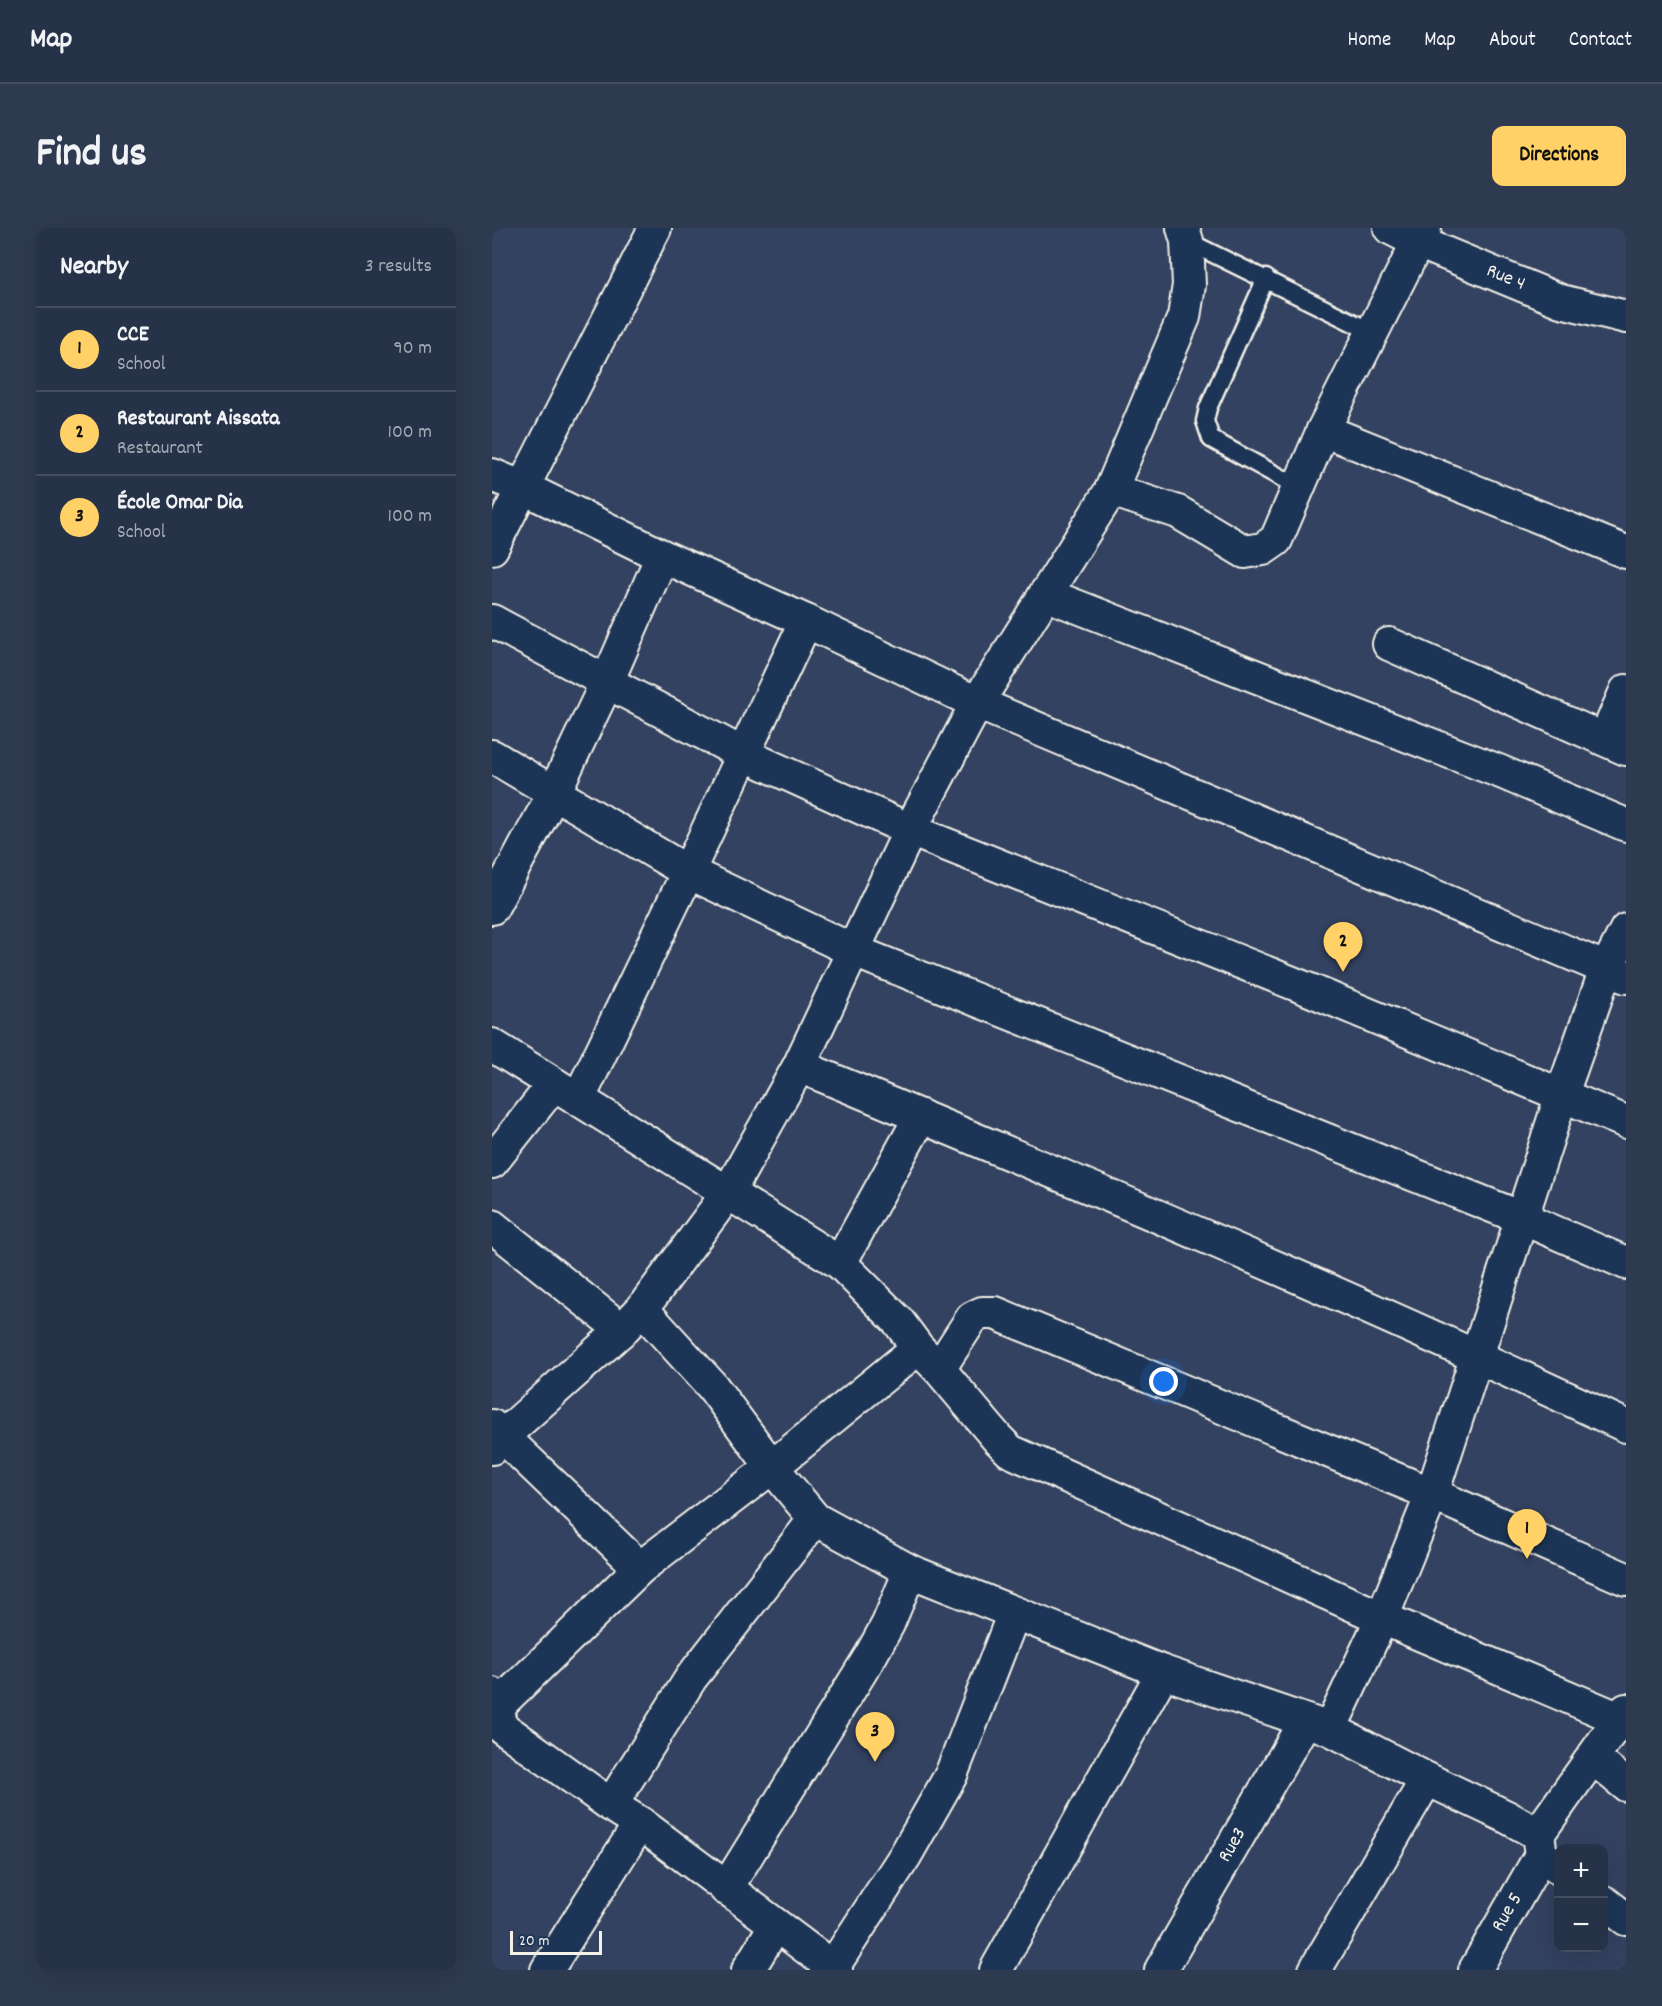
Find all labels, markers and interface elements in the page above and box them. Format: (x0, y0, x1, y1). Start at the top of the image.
text: Map (30, 21, 72, 61)
text: Home (1347, 26, 1391, 56)
text: Map (1424, 26, 1456, 56)
text: About (1489, 26, 1536, 56)
text: Contact (1569, 26, 1632, 56)
text: Find us (36, 126, 147, 186)
button: Directions (1492, 126, 1626, 186)
text: Nearby (60, 249, 128, 286)
text: 3 results (365, 253, 432, 281)
street label: Rue 4 (1482, 258, 1529, 299)
text: CCE (117, 320, 149, 351)
text: 1 (77, 335, 82, 363)
text: 90 m (394, 335, 432, 363)
text: School (117, 351, 166, 379)
text: Restaurant Aissata (117, 404, 280, 435)
text: 2 (75, 419, 84, 447)
text: 100 m (388, 419, 432, 447)
text: Restaurant (117, 435, 203, 463)
text: École Omar Dia (117, 488, 243, 519)
text: 3 (75, 503, 84, 531)
text: 100 m (388, 503, 432, 531)
text: School (117, 519, 166, 547)
pin: 2 (1324, 922, 1362, 972)
your location (1149, 1367, 1178, 1396)
pin: 1 (1508, 1510, 1546, 1559)
pin: 3 (856, 1712, 895, 1762)
street label: Rue3 (1212, 1823, 1254, 1868)
map controls (1554, 1844, 1608, 1952)
button: + (1554, 1844, 1608, 1898)
street label: Rue 5 (1485, 1888, 1530, 1938)
button: − (1554, 1898, 1608, 1952)
scale bar (510, 1928, 602, 1956)
text: 20 m (519, 1930, 549, 1953)

